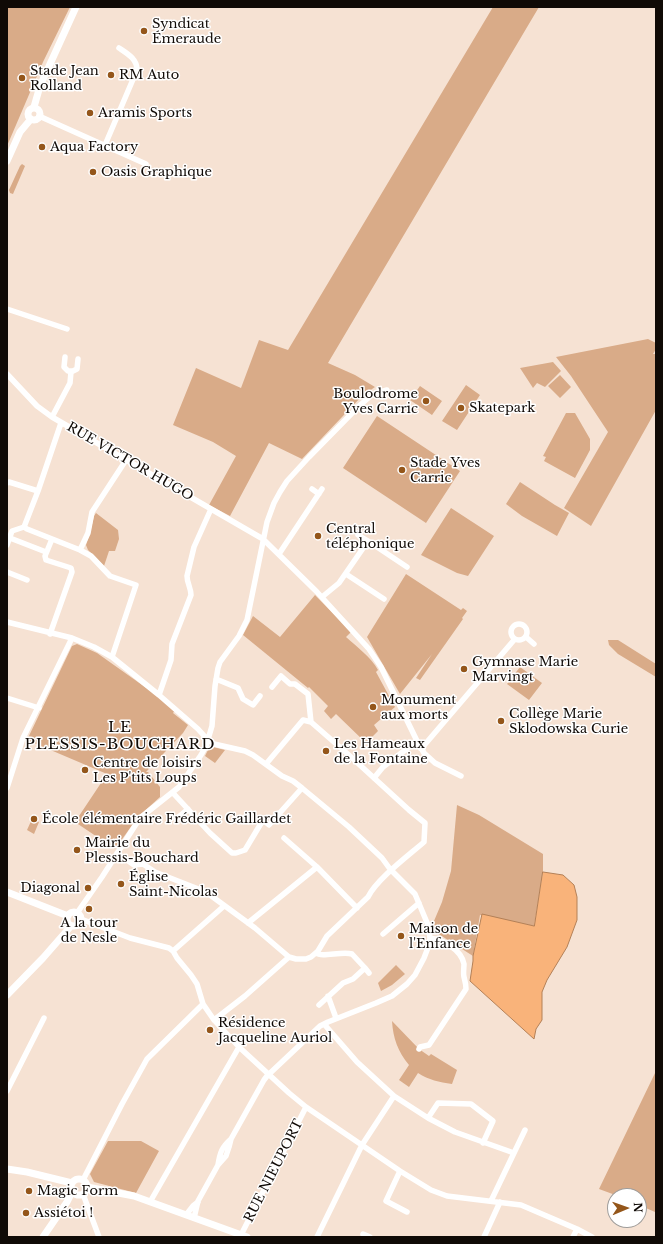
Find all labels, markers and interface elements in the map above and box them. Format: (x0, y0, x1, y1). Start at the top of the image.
place label: Syndicat Émeraude (152, 16, 221, 47)
marker: Syndicat Émeraude (139, 26, 149, 36)
place label: Stade Jean Rolland (30, 63, 99, 94)
place label: RM Auto (119, 67, 179, 83)
marker: RM Auto (106, 70, 116, 80)
marker: Stade Jean Rolland (17, 73, 27, 83)
place label: Aramis Sports (98, 105, 192, 121)
marker: Aramis Sports (85, 108, 95, 118)
place label: Aqua Factory (50, 139, 138, 155)
marker: Aqua Factory (37, 142, 47, 152)
place label: Oasis Graphique (101, 164, 212, 180)
marker: Oasis Graphique (88, 167, 98, 177)
place label: Boulodrome Yves Carric (333, 386, 418, 417)
marker: Boulodrome Yves Carric (421, 396, 431, 406)
place label: Skatepark (469, 400, 535, 416)
marker: Skatepark (456, 403, 466, 413)
street label: RUE VICTOR HUGO (64, 419, 196, 505)
place label: Stade Yves Carric (410, 455, 480, 486)
marker: Stade Yves Carric (397, 465, 407, 475)
place label: Central téléphonique (326, 521, 414, 552)
marker: Central téléphonique (313, 531, 323, 541)
place label: Gymnase Marie Marvingt (472, 654, 578, 685)
marker: Gymnase Marie Marvingt (459, 664, 469, 674)
place label: Monument aux morts (381, 692, 456, 723)
marker: Monument aux morts (368, 702, 378, 712)
place label: Collège Marie Sklodowska Curie (509, 706, 628, 737)
marker: Collège Marie Sklodowska Curie (496, 716, 506, 726)
district label: LE PLESSIS-BOUCHARD (25, 719, 215, 754)
place label: Les Hameaux de la Fontaine (334, 736, 428, 767)
marker: Les Hameaux de la Fontaine (321, 746, 331, 756)
place label: Centre de loisirs Les P'tits Loups (93, 755, 202, 786)
marker: Centre de loisirs Les P'tits Loups (80, 765, 90, 775)
place label: École élémentaire Frédéric Gaillardet (42, 811, 291, 827)
marker: École élémentaire Frédéric Gaillardet (29, 814, 39, 824)
place label: Mairie du Plessis-Bouchard (85, 835, 199, 866)
marker: Mairie du Plessis-Bouchard (72, 845, 82, 855)
place label: Église Saint-Nicolas (129, 869, 218, 900)
marker: Église Saint-Nicolas (116, 879, 126, 889)
place label: Diagonal (20, 880, 80, 896)
marker: Diagonal (83, 883, 93, 893)
marker: A la tour de Nesle (84, 904, 94, 914)
place label: A la tour de Nesle (60, 915, 118, 946)
place label: Maison de l'Enfance (409, 921, 478, 952)
marker: Maison de l'Enfance (396, 931, 406, 941)
place label: Résidence Jacqueline Auriol (218, 1015, 332, 1046)
marker: Résidence Jacqueline Auriol (205, 1025, 215, 1035)
street label: RUE NIEUPORT (241, 1117, 307, 1225)
place label: Magic Form (37, 1183, 118, 1199)
marker: Magic Form (24, 1186, 34, 1196)
north arrow (607, 1188, 647, 1228)
text: N (631, 1202, 645, 1213)
place label: Assiétoi ! (34, 1205, 93, 1221)
marker: Assiétoi ! (21, 1208, 31, 1218)

